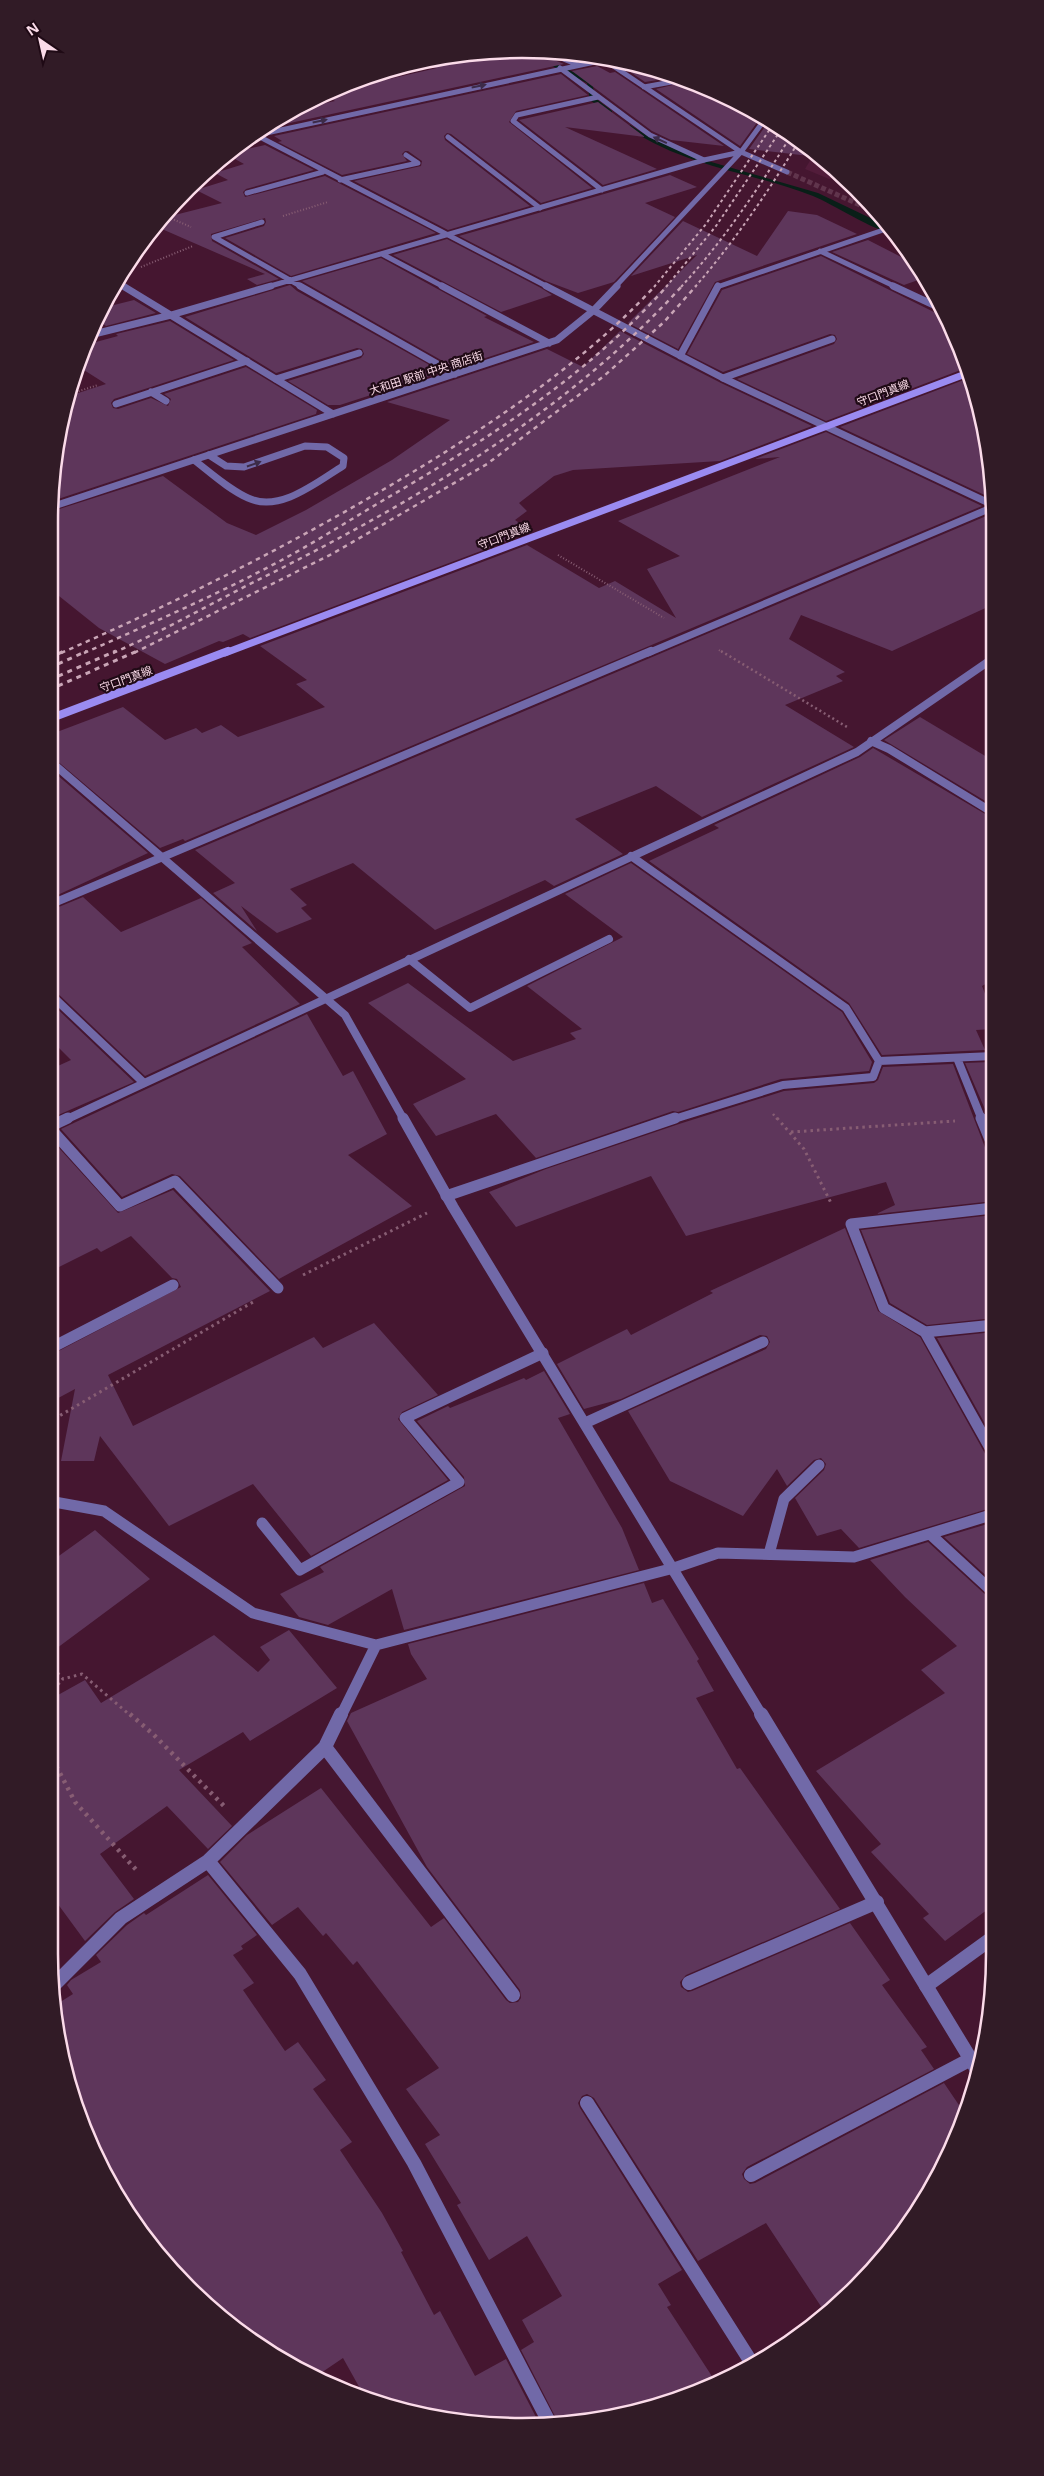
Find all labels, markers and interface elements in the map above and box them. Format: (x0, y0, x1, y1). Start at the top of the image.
north arrow (15, 15, 65, 65)
text: N (22, 18, 42, 40)
one-way arrow (471, 82, 487, 90)
one-way arrow (313, 117, 328, 125)
one-way arrow (653, 136, 667, 144)
street label: 大和田 駅前 中央 商店街 (367, 347, 485, 398)
street label: 守口門真線 (854, 376, 911, 409)
one-way arrow (247, 460, 262, 468)
street label: 守口門真線 (475, 519, 532, 552)
street label: 守口門真線 (97, 662, 154, 695)

